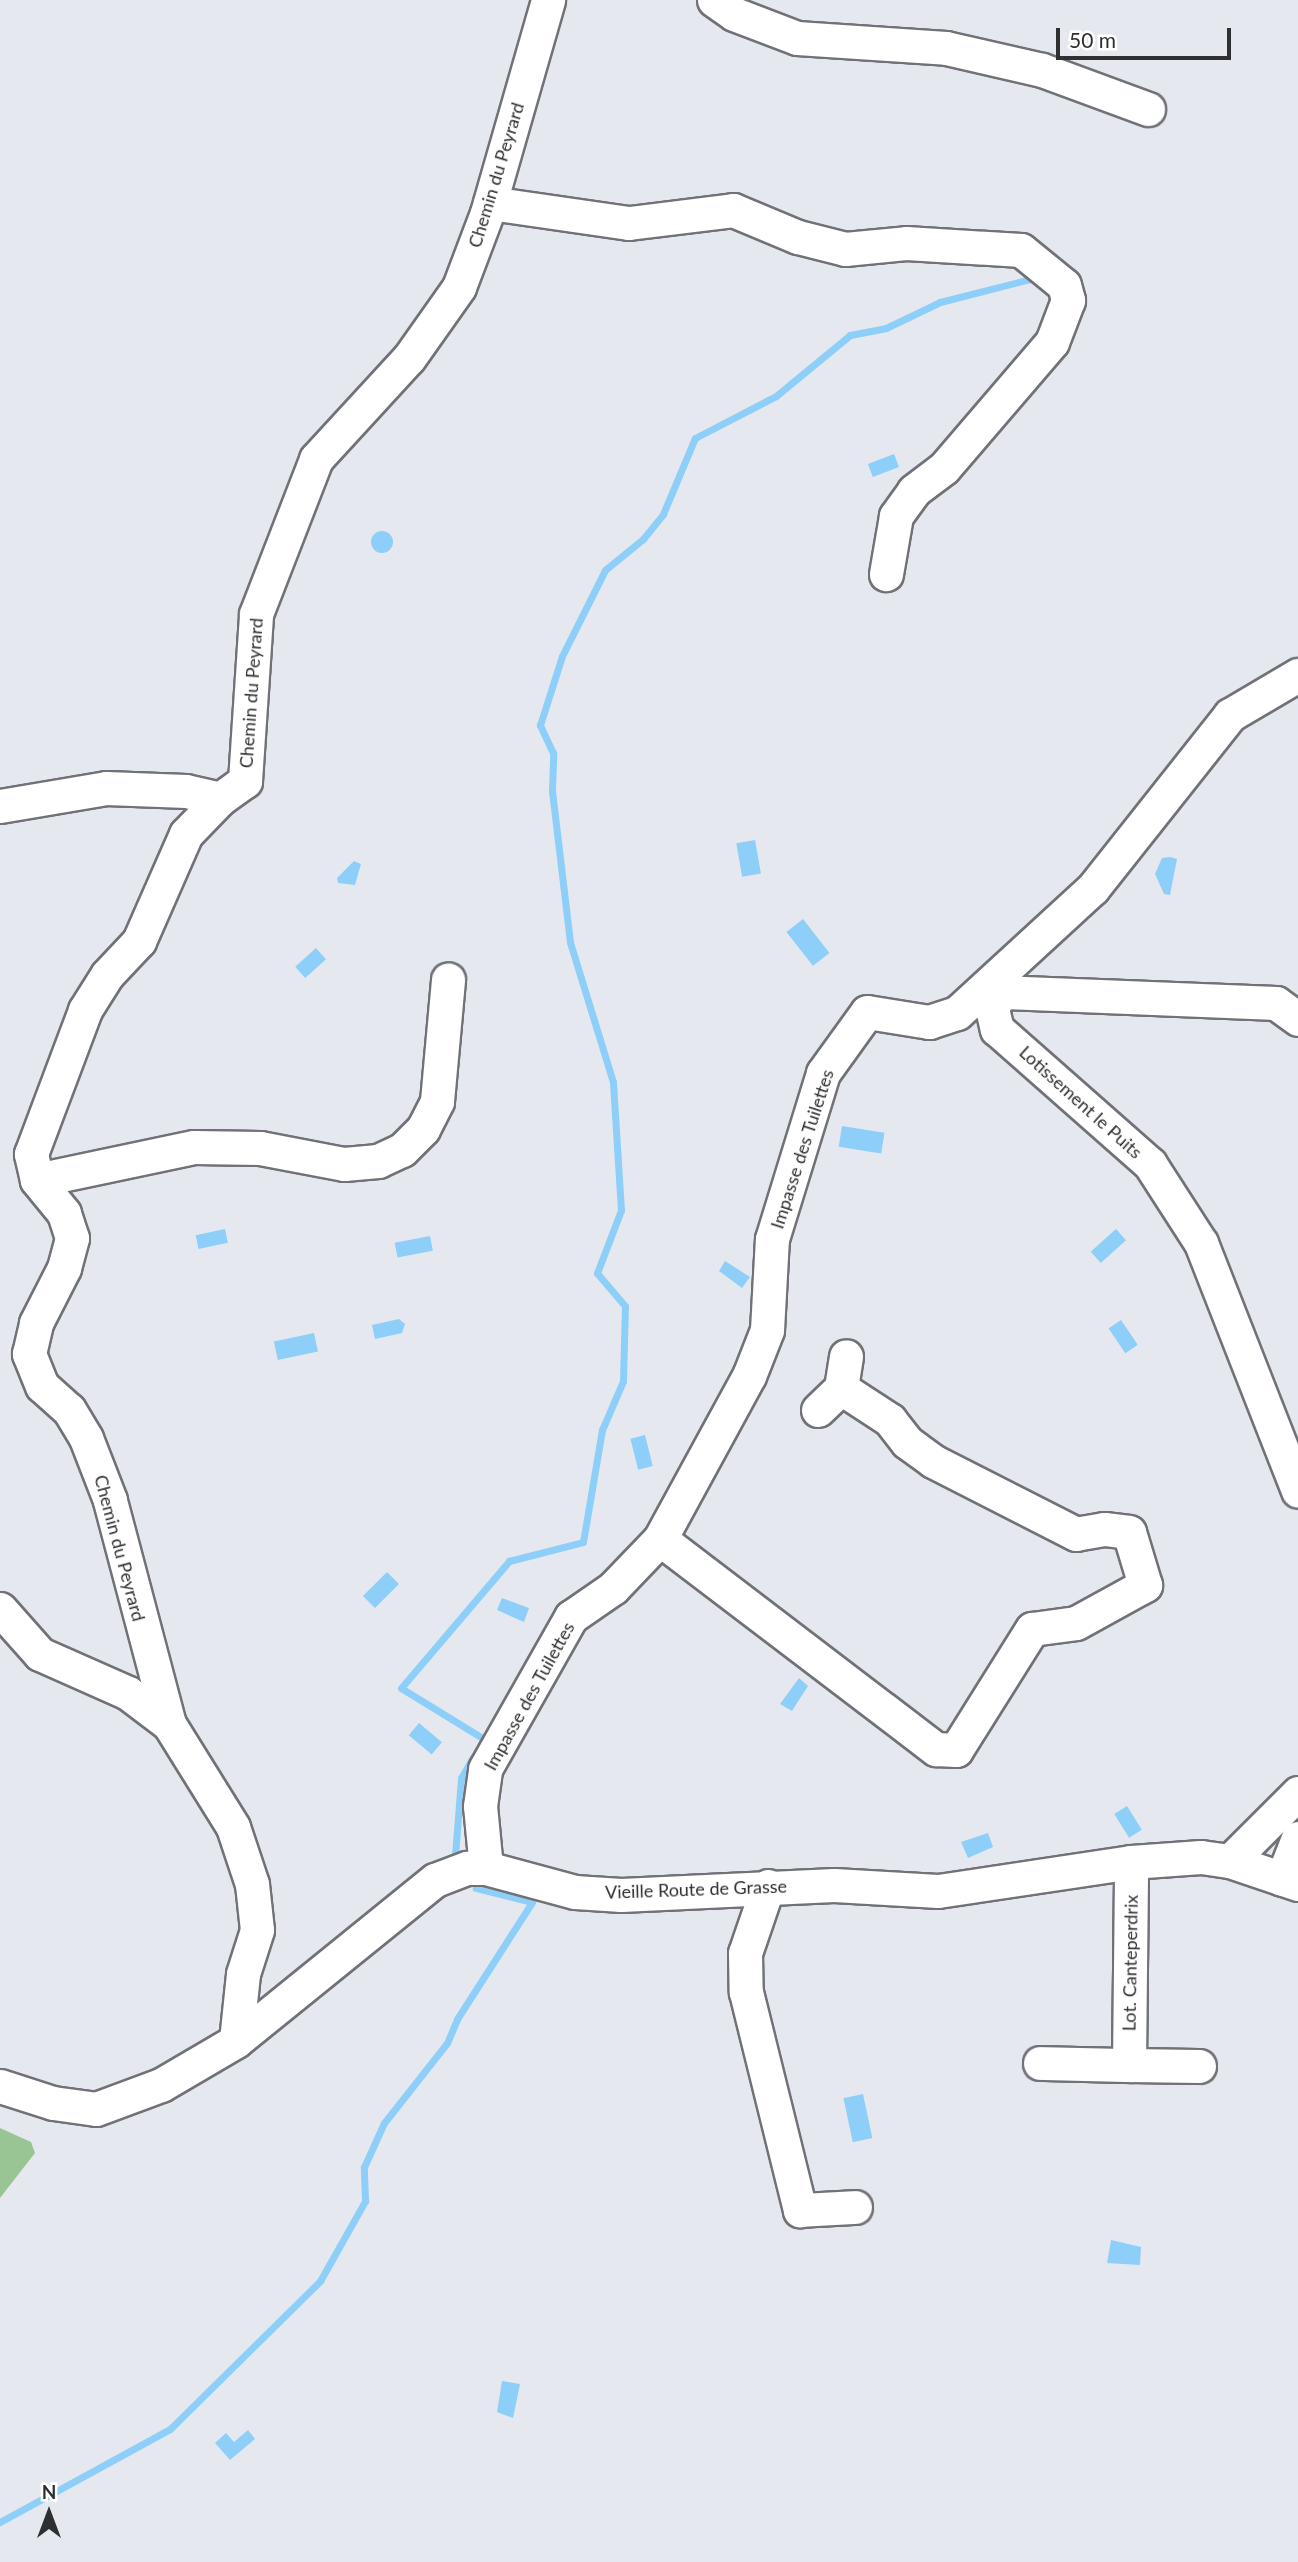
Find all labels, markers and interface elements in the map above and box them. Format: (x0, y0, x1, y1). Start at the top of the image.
scale bar (1060, 14, 1235, 58)
text: 50 m (1069, 27, 1116, 52)
street label: Chemin du Peyrard (464, 100, 528, 250)
street label: Chemin du Peyrard (235, 617, 267, 769)
street label: Lotissement le Puits (1015, 1041, 1147, 1163)
street label: Impasse des Tuilettes (766, 1066, 838, 1232)
street label: Chemin du Peyrard (90, 1472, 150, 1624)
street label: Impasse des Tuilettes (479, 1618, 579, 1774)
street label: Vieille Route de Grasse (605, 1875, 787, 1903)
street label: Lot. Canteperdrix (1118, 1895, 1142, 2031)
north arrow (14, 2478, 84, 2548)
text: N (42, 2480, 56, 2503)

